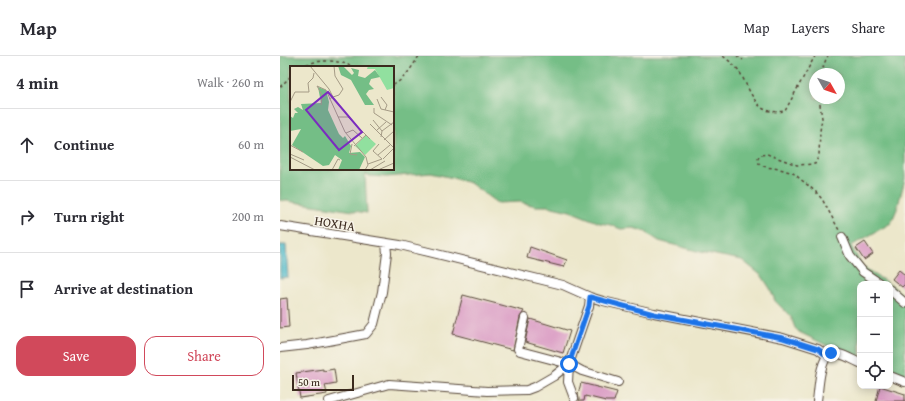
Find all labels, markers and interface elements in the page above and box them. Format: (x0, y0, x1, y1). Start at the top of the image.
text: Map (20, 14, 57, 42)
text: Map (744, 18, 770, 38)
text: Layers (792, 18, 830, 38)
text: Share (852, 18, 885, 38)
inset map (290, 66, 394, 170)
north arrow (809, 68, 845, 104)
text: 4 min (16, 70, 58, 95)
text: Walk · 260 m (197, 73, 264, 92)
icon: ahead (16, 134, 38, 156)
text: Continue (54, 134, 115, 155)
text: 60 m (238, 135, 264, 154)
icon: right (16, 206, 38, 228)
text: Turn right (54, 206, 125, 227)
text: 200 m (232, 207, 264, 226)
street label: HOXHA (313, 211, 357, 236)
icon: arrive (16, 278, 38, 300)
text: Arrive at destination (54, 278, 193, 299)
map controls (857, 281, 893, 389)
button: + (857, 281, 893, 317)
button: − (857, 317, 893, 353)
button: Save (16, 336, 136, 376)
button: Share (144, 336, 264, 376)
route end (822, 344, 840, 362)
button: locate (857, 353, 893, 389)
route start (560, 355, 578, 373)
scale bar (292, 373, 354, 392)
text: 50 m (298, 374, 320, 390)

